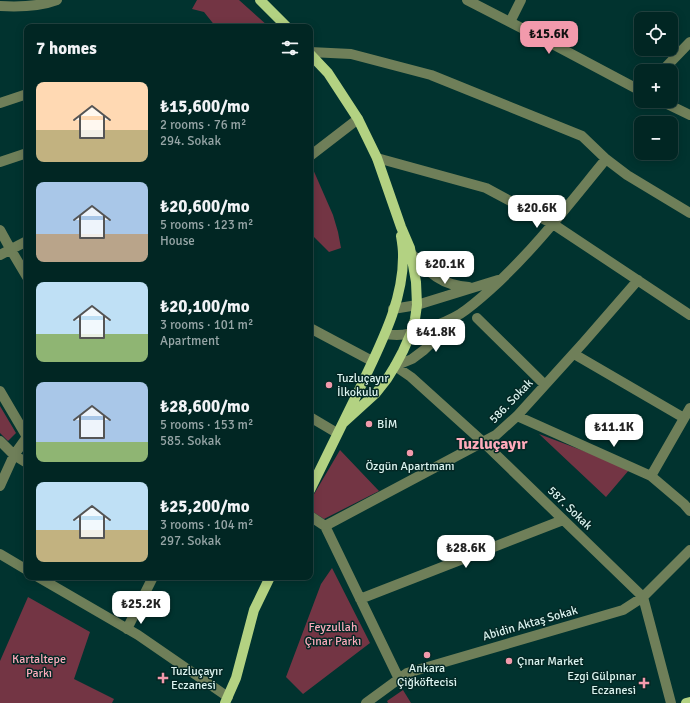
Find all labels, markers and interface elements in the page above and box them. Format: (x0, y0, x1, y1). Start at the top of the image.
map controls (634, 12, 678, 160)
button: locate (634, 12, 678, 56)
pin: ₺15.6K (516, 21, 582, 55)
text: ₺15.6K (529, 26, 569, 42)
icon: filters (279, 37, 301, 59)
text: 7 homes (36, 38, 97, 59)
button: + (634, 64, 678, 108)
text: ₺15,600/mo (160, 96, 250, 117)
icon: home (68, 98, 116, 146)
button: − (634, 116, 678, 160)
text: 2 rooms · 76 m² (160, 117, 246, 133)
text: 294. Sokak (160, 133, 221, 149)
pin: ₺20.6K (504, 195, 570, 229)
text: ₺20,600/mo (160, 196, 250, 217)
icon: home (68, 198, 116, 246)
text: ₺20.6K (517, 200, 557, 216)
text: 5 rooms · 123 m² (160, 217, 253, 233)
text: House (160, 233, 195, 249)
pin: ₺20.1K (412, 251, 478, 285)
text: ₺20.1K (425, 256, 465, 272)
text: ₺20,100/mo (160, 296, 250, 317)
icon: home (68, 298, 116, 346)
text: 3 rooms · 101 m² (160, 317, 253, 333)
pin: ₺41.8K (403, 319, 469, 353)
text: ₺41.8K (416, 324, 456, 340)
text: Apartment (160, 333, 220, 349)
place label: Tuzluçayır İlkokulu (337, 371, 389, 400)
street label: 586. Sokak (486, 376, 536, 427)
marker: Tuzluçayır İlkokulu (324, 380, 334, 390)
text: ₺28,600/mo (160, 396, 250, 417)
icon: home (68, 398, 116, 446)
pin: ₺11.1K (581, 414, 647, 448)
text: 5 rooms · 153 m² (160, 417, 253, 433)
place label: BİM (377, 417, 397, 432)
marker: BİM (364, 419, 374, 429)
text: ₺11.1K (594, 419, 634, 435)
text: 585. Sokak (160, 433, 221, 449)
district label: Tuzluçayır (456, 434, 528, 454)
marker: Özgün Apartmanı (405, 448, 415, 458)
place label: Özgün Apartmanı (365, 459, 455, 474)
street label: 587. Sokak (544, 483, 595, 533)
text: ₺25,200/mo (160, 496, 250, 517)
icon: home (68, 498, 116, 546)
text: 3 rooms · 104 m² (160, 517, 253, 533)
text: 297. Sokak (160, 533, 221, 549)
pin: ₺28.6K (433, 535, 499, 569)
text: ₺28.6K (446, 540, 486, 556)
pin: ₺25.2K (108, 591, 174, 625)
text: ₺25.2K (121, 596, 161, 612)
street label: Abidin Aktaş Sokak (481, 603, 579, 644)
park label: Feyzullah Çınar Parkı (305, 620, 361, 649)
marker: Ankara Çiğköftecisi (422, 650, 432, 660)
park label: Kartaltepe Parkı (12, 652, 66, 681)
place label: Çınar Market (517, 654, 583, 669)
marker: Çınar Market (504, 656, 514, 666)
place label: Ankara Çiğköftecisi (397, 661, 457, 690)
place label: Tuzluçayır Eczanesi (171, 664, 223, 693)
place label: Ezgi Gülpınar Eczanesi (567, 669, 637, 698)
marker: Tuzluçayır Eczanesi (158, 673, 168, 683)
marker: Ezgi Gülpınar Eczanesi (639, 678, 649, 688)

